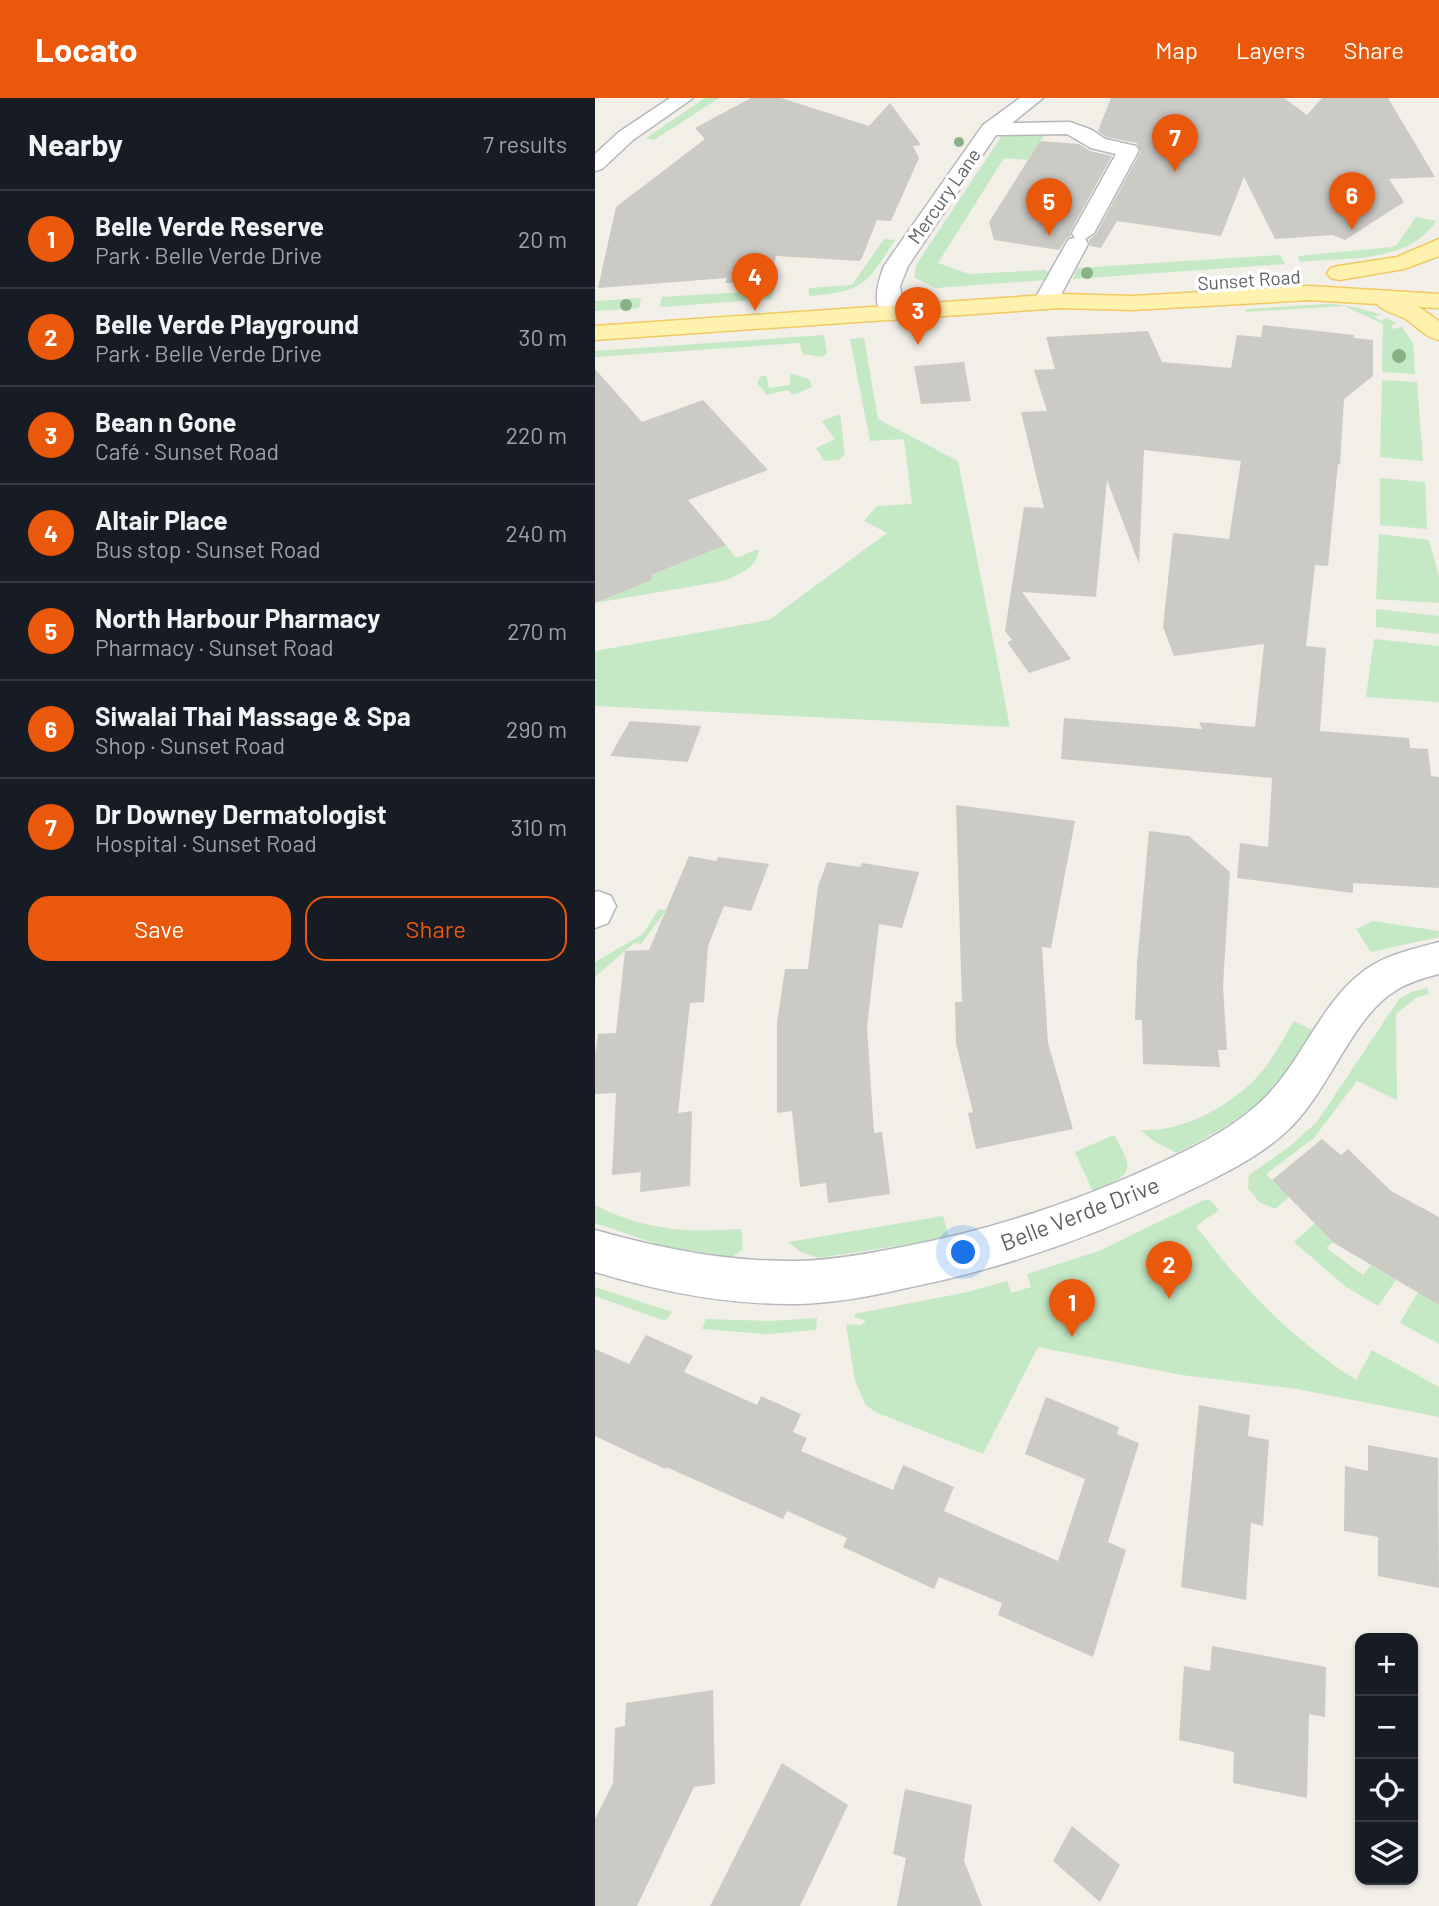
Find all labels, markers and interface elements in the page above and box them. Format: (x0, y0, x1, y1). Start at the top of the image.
text: Locato (35, 29, 138, 69)
text: Map (1155, 35, 1198, 64)
text: Layers (1236, 35, 1305, 64)
text: Share (1343, 35, 1404, 64)
pin: 7 (1152, 114, 1198, 172)
text: Nearby (28, 126, 123, 162)
text: 7 results (483, 130, 567, 158)
street label: Mercury Lane (902, 144, 985, 248)
pin: 6 (1329, 172, 1375, 230)
pin: 5 (1026, 178, 1072, 236)
text: Belle Verde Reserve (95, 210, 324, 241)
text: 1 (47, 225, 55, 253)
text: 20 m (518, 225, 567, 253)
text: Park · Belle Verde Drive (95, 241, 322, 269)
pin: 4 (732, 253, 778, 311)
street label: Sunset Road (1197, 264, 1301, 295)
pin: 3 (895, 287, 941, 345)
text: Belle Verde Playground (95, 308, 359, 339)
text: 2 (45, 323, 57, 351)
text: 30 m (519, 323, 567, 351)
text: Park · Belle Verde Drive (95, 339, 322, 367)
text: Bean n Gone (95, 406, 236, 437)
text: 3 (45, 421, 57, 449)
text: 220 m (506, 421, 567, 449)
text: Café · Sunset Road (95, 437, 279, 465)
text: Altair Place (95, 504, 228, 535)
text: 4 (44, 519, 58, 547)
text: 240 m (505, 519, 567, 547)
text: Bus stop · Sunset Road (95, 535, 321, 563)
text: North Harbour Pharmacy (95, 602, 380, 633)
text: 5 (45, 617, 57, 645)
text: 270 m (507, 617, 567, 645)
text: Pharmacy · Sunset Road (95, 633, 334, 661)
text: Siwalai Thai Massage & Spa (95, 700, 411, 731)
text: 6 (45, 715, 57, 743)
text: 290 m (506, 715, 567, 743)
text: Shop · Sunset Road (95, 731, 285, 759)
text: Dr Downey Dermatologist (95, 798, 387, 829)
text: 7 (45, 813, 57, 841)
text: 310 m (511, 813, 567, 841)
text: Hospital · Sunset Road (95, 829, 317, 857)
button: Save (28, 896, 291, 961)
button: Share (305, 896, 567, 961)
street label: Belle Verde Drive (996, 1170, 1163, 1256)
your location (946, 1235, 980, 1269)
pin: 2 (1146, 1241, 1192, 1299)
pin: 1 (1049, 1279, 1095, 1337)
map controls (1355, 1633, 1418, 1885)
button: + (1355, 1633, 1418, 1696)
button: − (1355, 1696, 1418, 1759)
button: locate (1355, 1759, 1418, 1822)
button: layers (1355, 1822, 1418, 1885)

